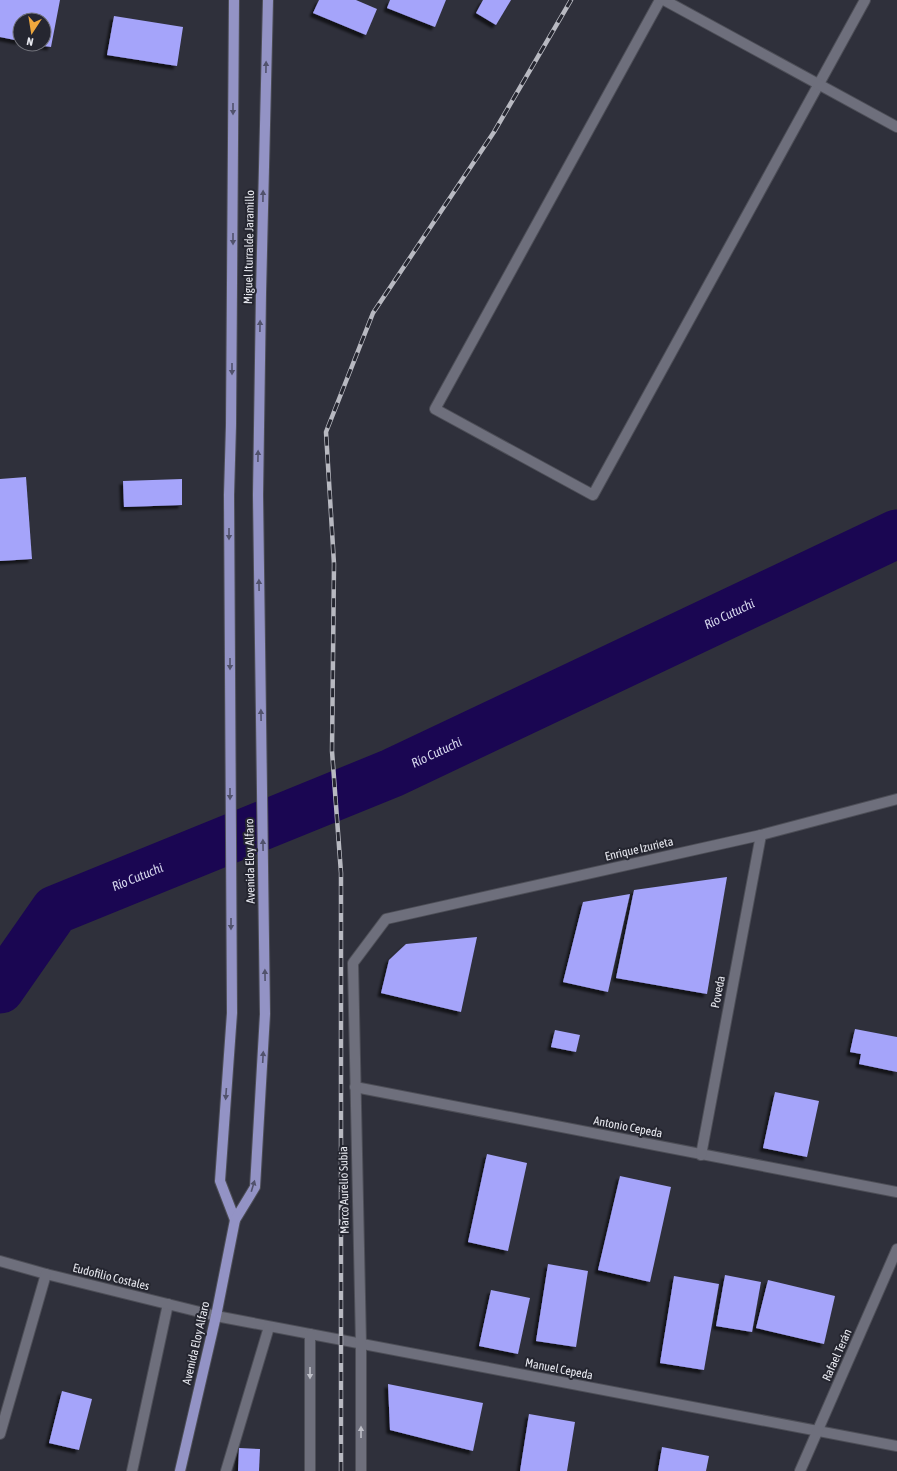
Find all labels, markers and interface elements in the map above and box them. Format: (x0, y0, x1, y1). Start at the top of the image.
north arrow (12, 12, 52, 52)
text: N (25, 35, 34, 48)
one-way arrow (263, 60, 269, 73)
one-way arrow (230, 103, 236, 116)
street label: Miguel Iturralde Jaramillo (241, 189, 257, 304)
one-way arrow (260, 189, 266, 202)
one-way arrow (229, 233, 236, 245)
one-way arrow (257, 319, 263, 332)
one-way arrow (229, 363, 235, 376)
one-way arrow (255, 449, 261, 462)
one-way arrow (226, 528, 232, 541)
one-way arrow (256, 578, 262, 591)
water label: Río Cutuchi (702, 596, 757, 632)
one-way arrow (227, 658, 233, 671)
one-way arrow (258, 708, 264, 721)
water label: Río Cutuchi (409, 734, 464, 771)
one-way arrow (227, 788, 233, 801)
street label: Avenida Eloy Alfaro (242, 818, 258, 904)
street label: Enrique Izurieta (603, 834, 675, 864)
one-way arrow (260, 838, 266, 851)
water label: Río Cutuchi (110, 860, 165, 894)
one-way arrow (228, 918, 234, 931)
one-way arrow (262, 968, 268, 981)
street label: Poveda (708, 975, 728, 1009)
one-way arrow (259, 1051, 266, 1063)
one-way arrow (223, 1088, 230, 1100)
street label: Antonio Cepeda (592, 1113, 664, 1141)
street label: Marco Aurelio Subia (336, 1146, 352, 1234)
one-way arrow (251, 1180, 257, 1192)
street label: Eudofilio Costales (71, 1261, 151, 1293)
street label: Avenida Eloy Alfaro (180, 1300, 212, 1386)
street label: Rafael Terán (819, 1327, 855, 1383)
street label: Manuel Cepeda (524, 1356, 594, 1382)
one-way arrow (307, 1367, 313, 1380)
one-way arrow (358, 1425, 364, 1438)

